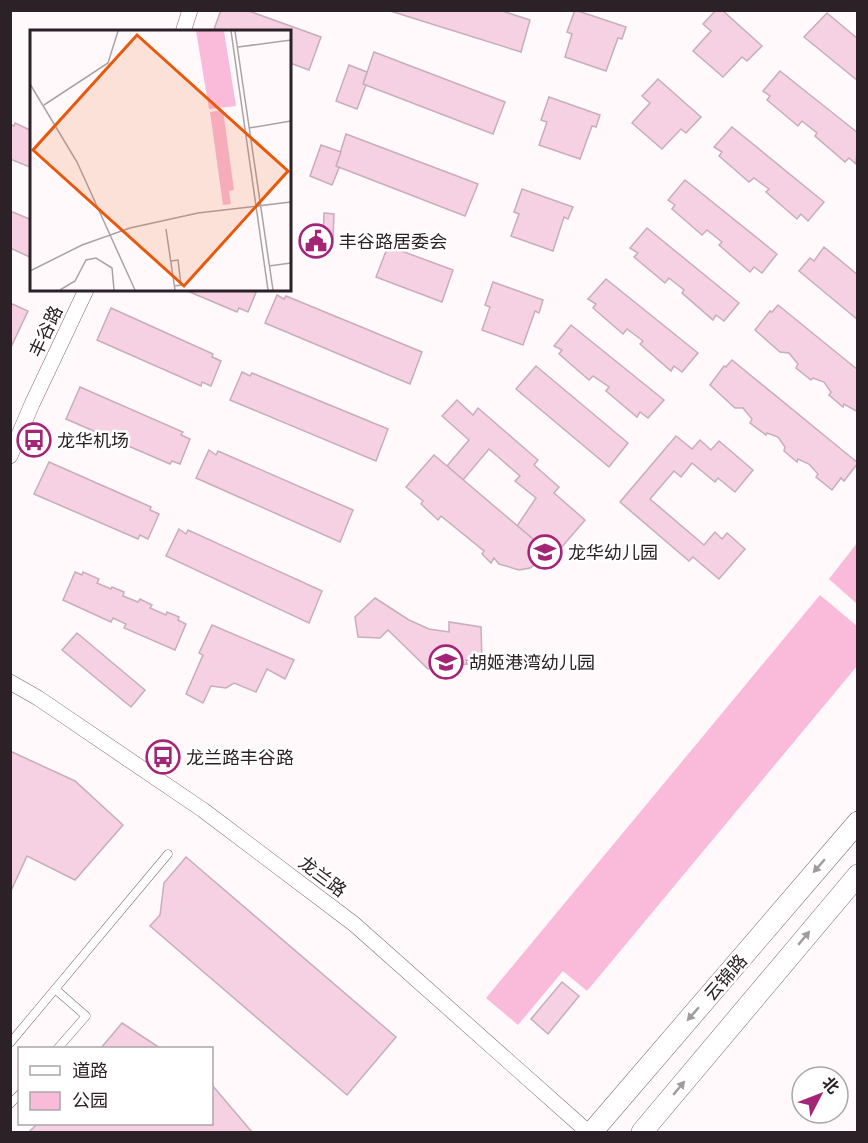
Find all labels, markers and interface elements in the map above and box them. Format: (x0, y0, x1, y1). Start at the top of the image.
inset map (30, 30, 291, 291)
public building icon: 丰谷路居委会 (298, 223, 334, 259)
place label: 丰谷路居委会 (339, 231, 447, 251)
street label: 丰谷路 (25, 302, 65, 360)
bus stop icon: 龙华机场 (16, 422, 52, 458)
place label: 龙华机场 (57, 430, 129, 450)
school or university icon: 龙华幼儿园 (527, 534, 563, 570)
place label: 龙华幼儿园 (568, 542, 658, 562)
school or university icon: 胡姬港湾幼儿园 (428, 644, 464, 680)
place label: 胡姬港湾幼儿园 (469, 652, 595, 672)
bus stop icon: 龙兰路丰谷路 (145, 739, 181, 775)
place label: 龙兰路丰谷路 (186, 747, 294, 767)
street label: 龙兰路 (295, 852, 351, 900)
one-way arrow (813, 858, 826, 874)
one-way arrow (798, 930, 811, 946)
street label: 云锦路 (700, 950, 750, 1004)
one-way arrow (686, 1006, 699, 1022)
legend (18, 1047, 213, 1125)
text: 道路 (72, 1060, 108, 1080)
north arrow (790, 1065, 850, 1125)
text: 北 (819, 1073, 843, 1097)
one-way arrow (673, 1080, 686, 1096)
text: 公园 (72, 1090, 108, 1110)

